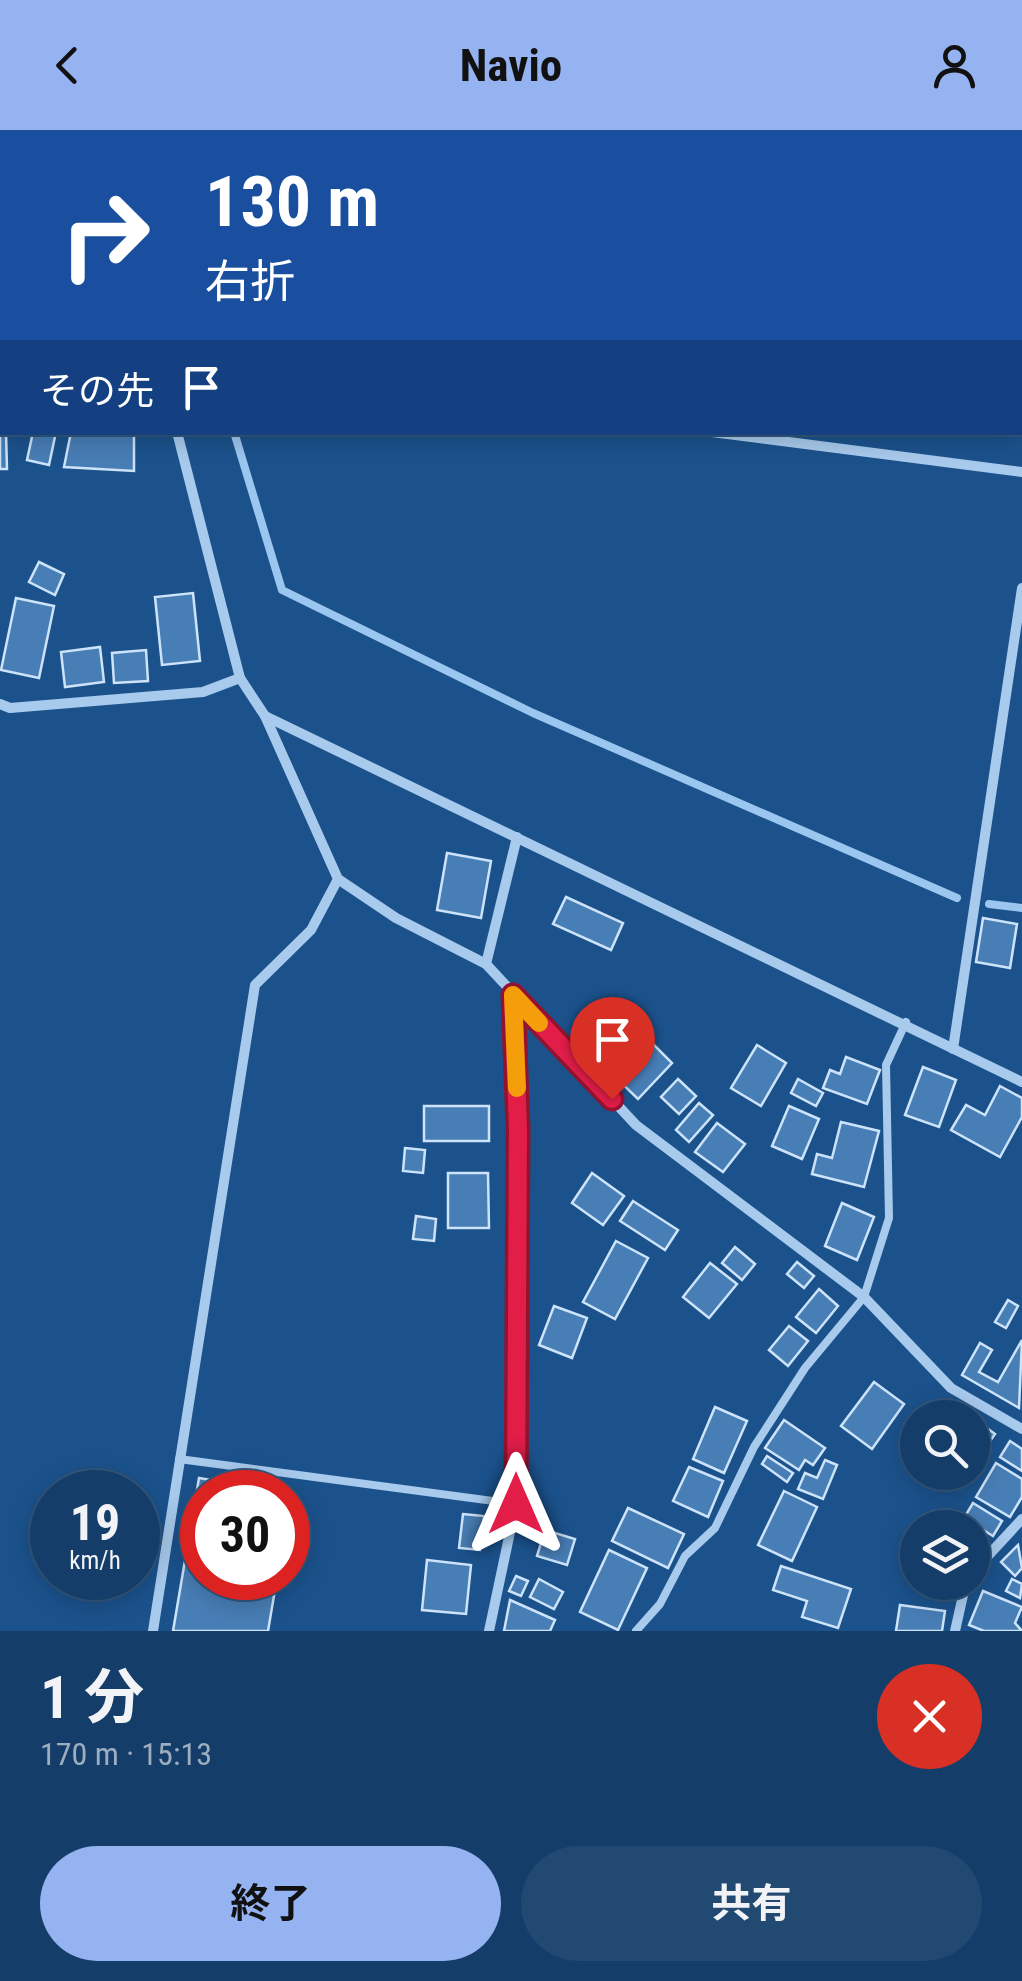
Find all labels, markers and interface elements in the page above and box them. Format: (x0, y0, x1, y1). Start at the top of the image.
icon: back (40, 38, 95, 93)
icon: person (927, 38, 982, 93)
text: Navio (460, 39, 562, 92)
text: 130 m (205, 161, 379, 243)
icon: right (40, 170, 170, 300)
text: 右折 (205, 255, 295, 308)
icon: arrive (174, 360, 229, 415)
text: その先 (40, 369, 154, 413)
pin (570, 997, 655, 1100)
icon: arrive (585, 1012, 640, 1067)
map controls (900, 1400, 990, 1600)
button: search (900, 1400, 990, 1490)
position arrow (464, 1452, 568, 1556)
speed limit sign: 30 (180, 1470, 310, 1600)
text: 19 (70, 1494, 120, 1552)
button: layers (900, 1510, 990, 1600)
text: km/h (69, 1546, 121, 1575)
text: 1 分 (40, 1662, 144, 1733)
button: close (877, 1664, 982, 1769)
text: 170 m · 15:13 (40, 1735, 212, 1773)
button: 終了 (40, 1846, 501, 1961)
button: 共有 (521, 1846, 982, 1961)

